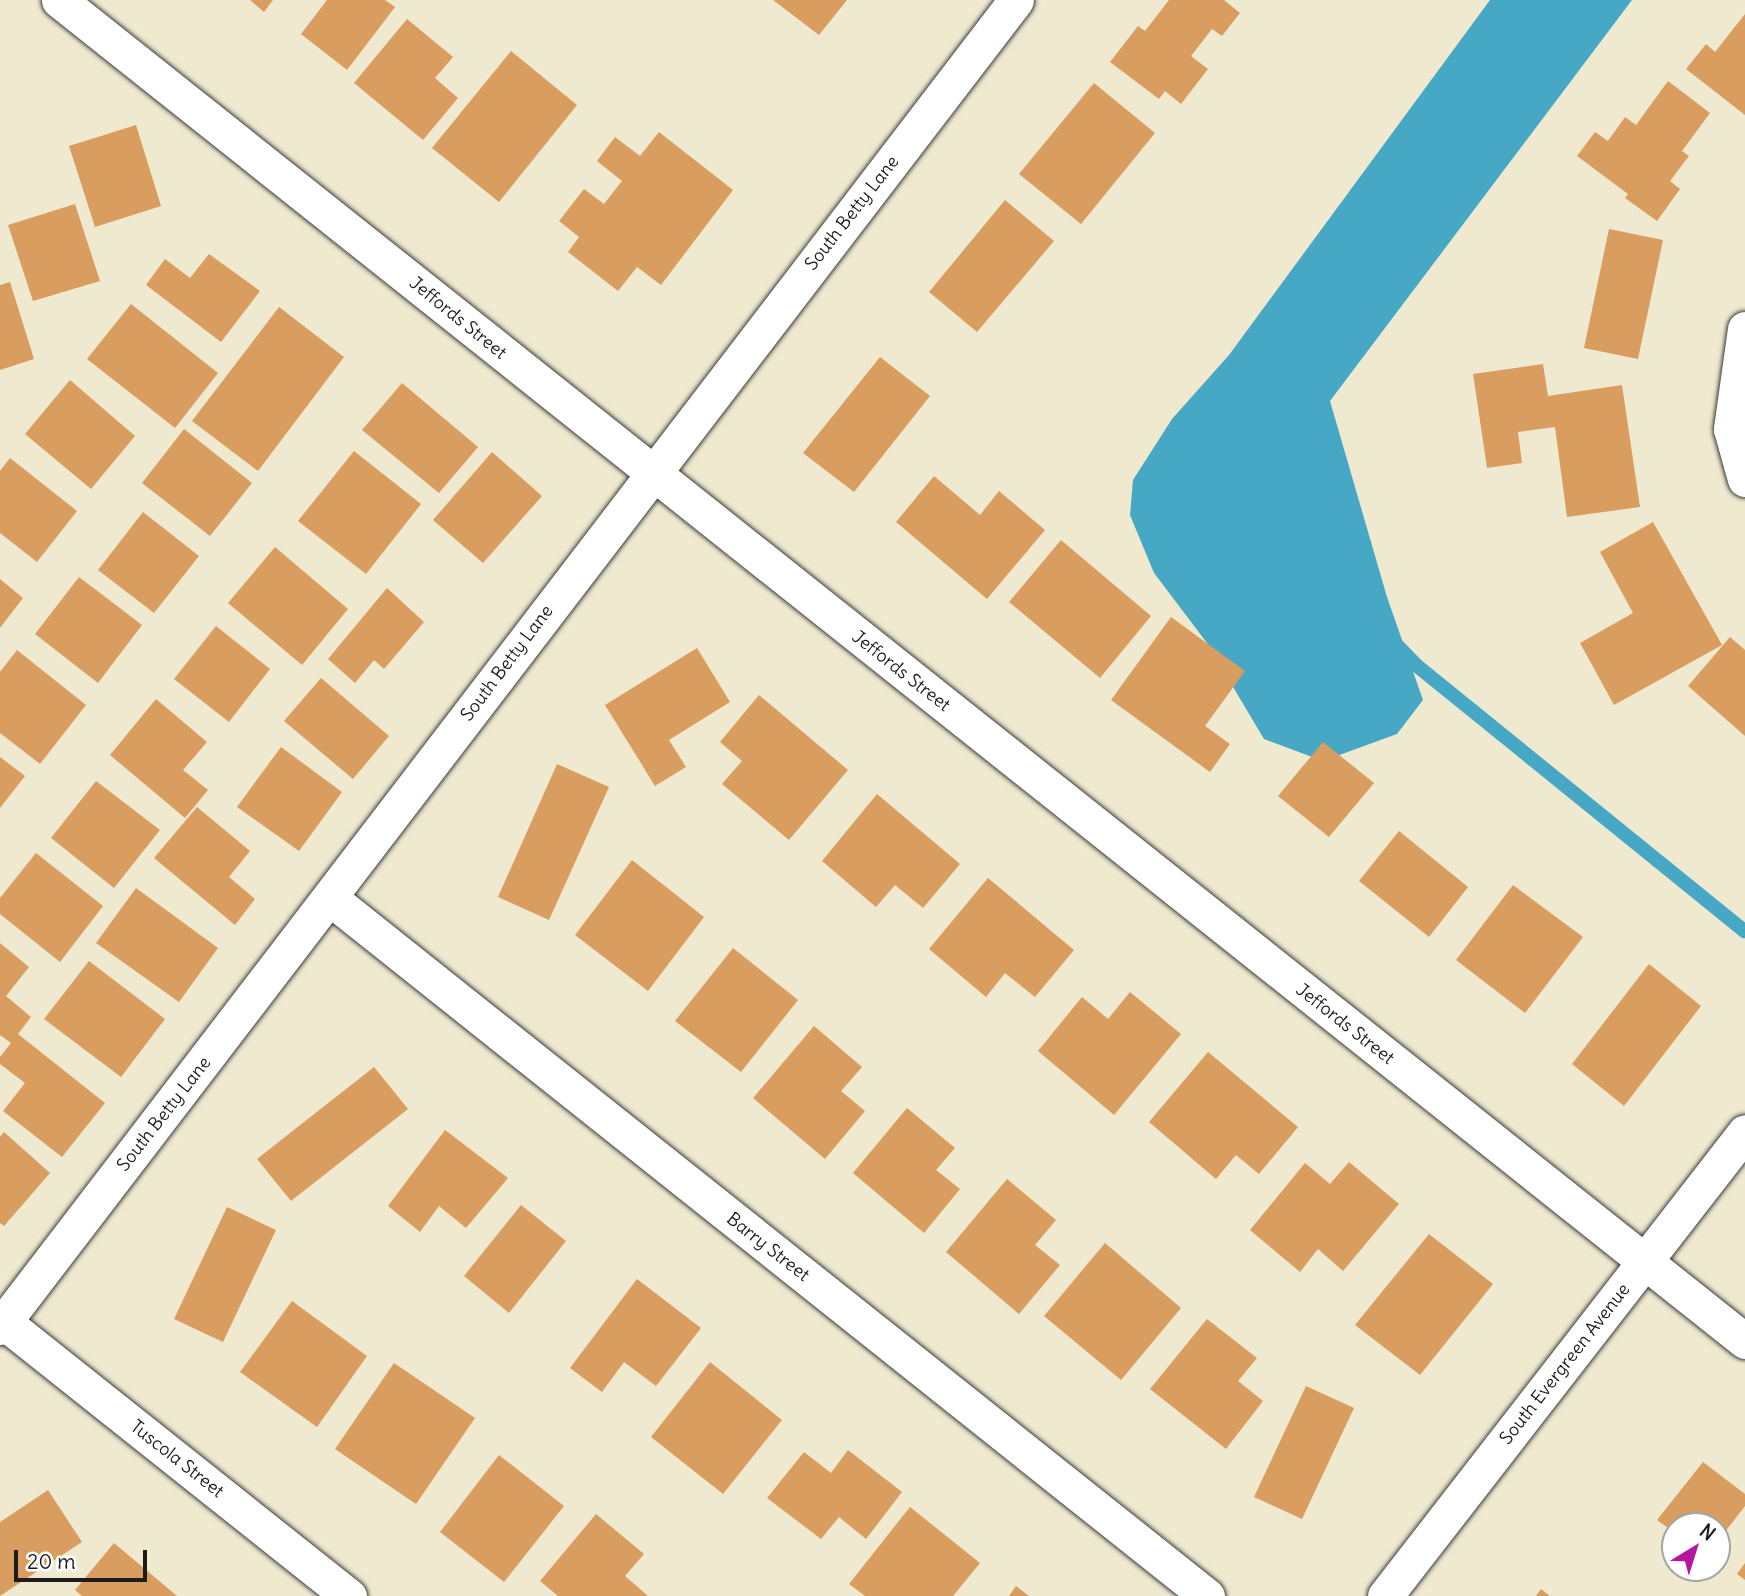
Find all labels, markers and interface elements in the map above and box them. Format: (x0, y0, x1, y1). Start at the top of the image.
street label: South Betty Lane (801, 151, 903, 275)
street label: Jeffords Street (405, 272, 511, 364)
street label: South Betty Lane (456, 601, 558, 725)
street label: Jeffords Street (848, 626, 954, 716)
street label: Jeffords Street (1292, 979, 1398, 1069)
street label: South Betty Lane (113, 1052, 215, 1176)
street label: Barry Street (722, 1208, 814, 1286)
street label: South Evergreen Avenue (1495, 1279, 1635, 1449)
street label: Tuscola Street (126, 1416, 228, 1502)
north arrow (1661, 1512, 1731, 1582)
text: N (1695, 1519, 1720, 1546)
scale bar (18, 1536, 150, 1580)
text: 20 m (27, 1548, 76, 1575)

